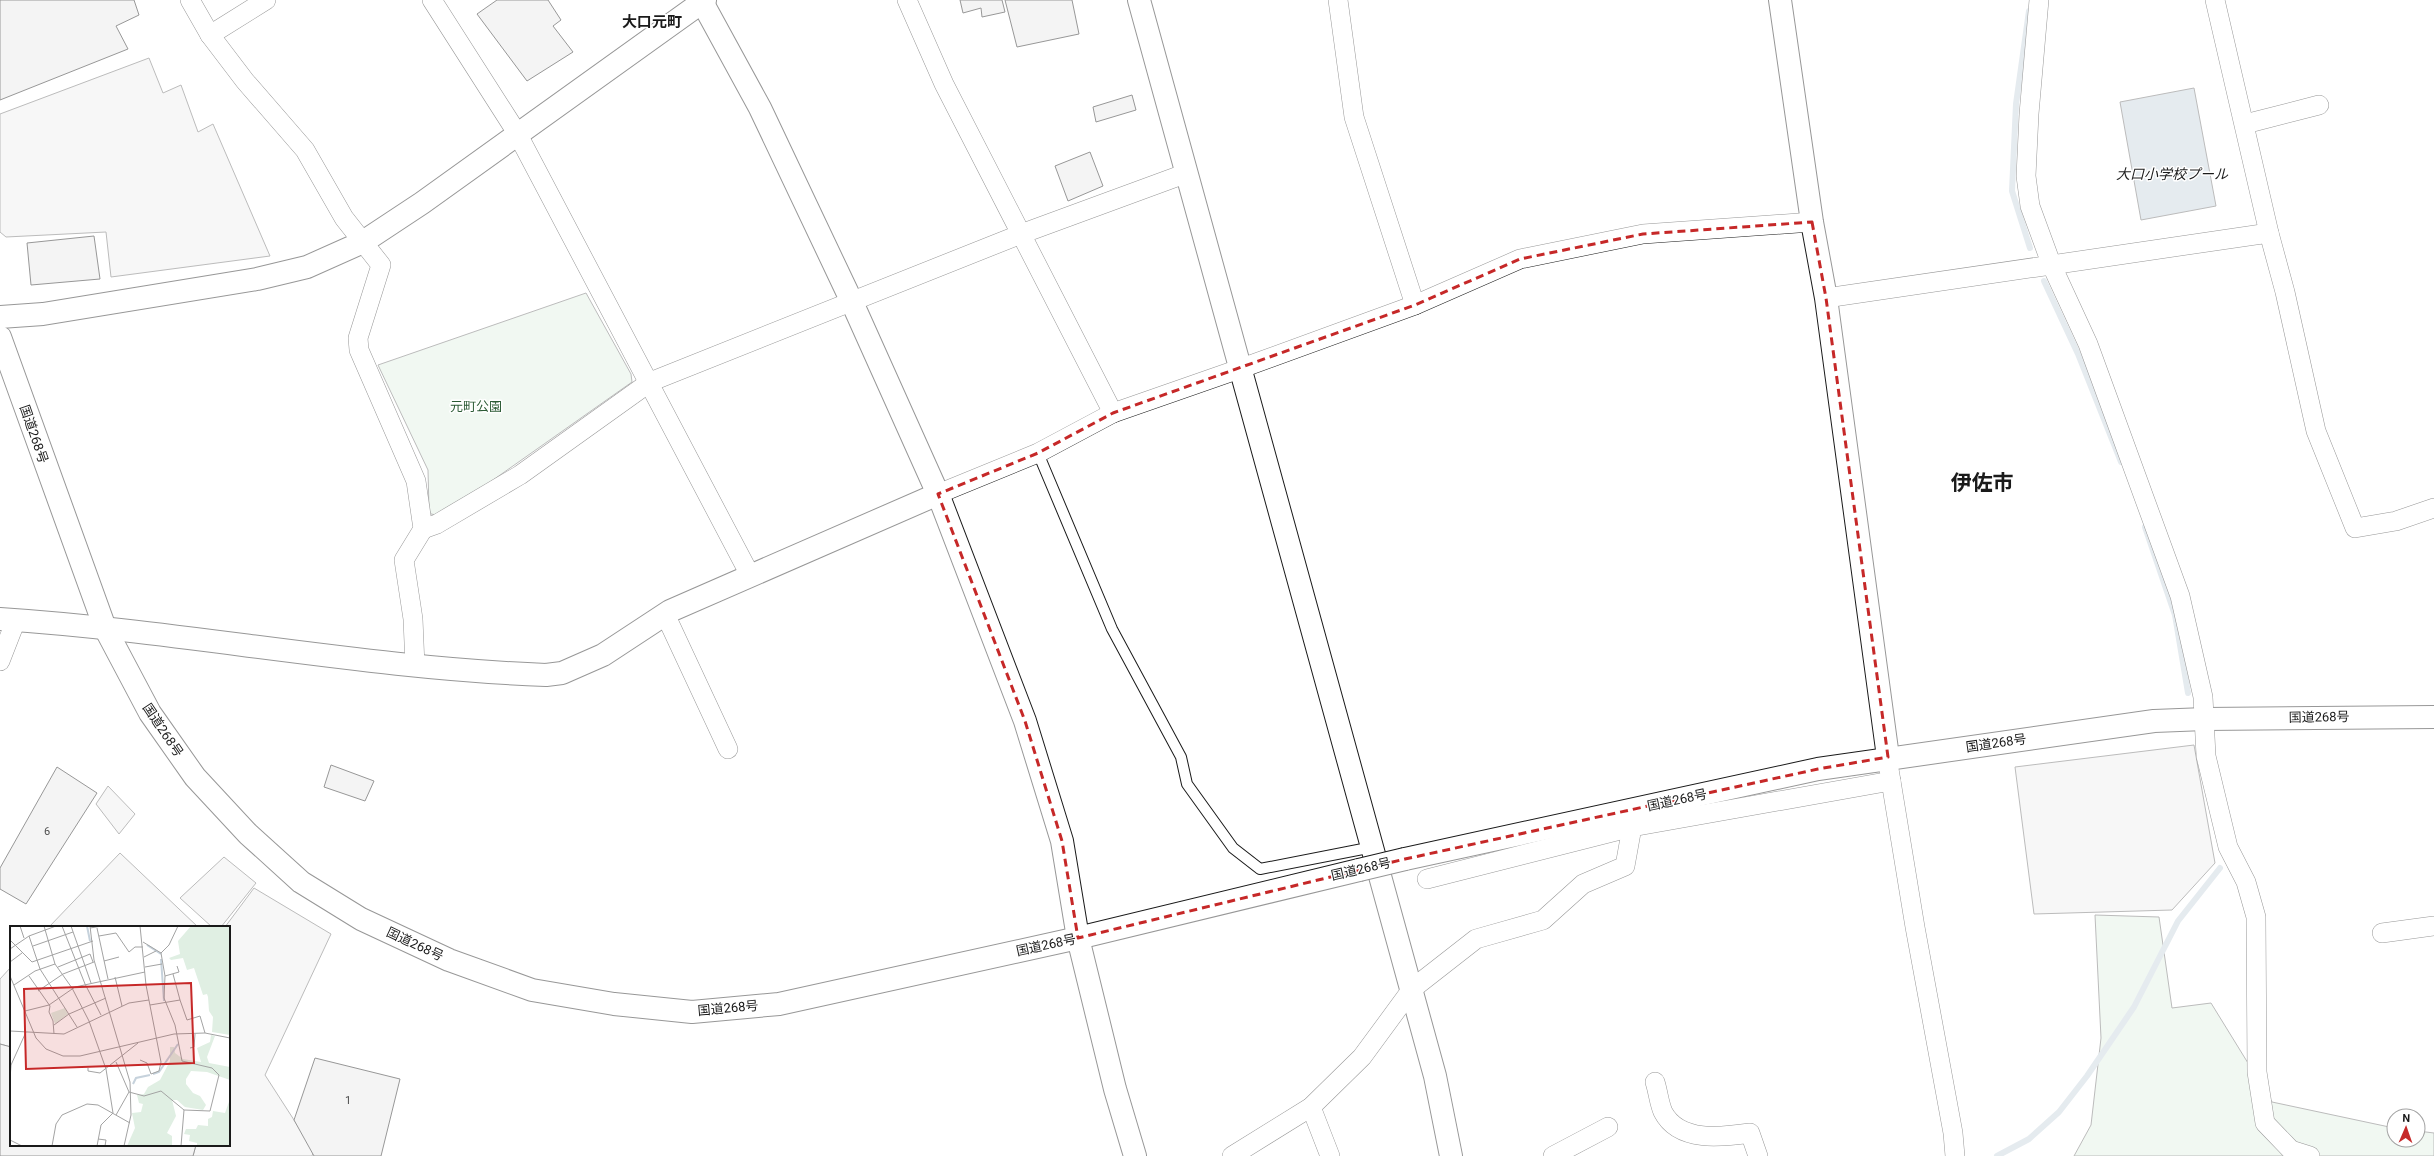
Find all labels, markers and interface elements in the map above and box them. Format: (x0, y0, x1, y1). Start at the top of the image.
district label: 大口元町 (622, 13, 682, 31)
water label: 大口小学校プール (2116, 166, 2229, 182)
park label: 元町公園 (450, 399, 502, 414)
street label: 国道268号 (17, 403, 51, 465)
district label: 伊佐市 (1951, 471, 2014, 495)
street label: 国道268号 (140, 701, 186, 759)
street label: 国道268号 (2288, 709, 2350, 725)
street label: 国道268号 (1965, 731, 2027, 755)
street label: 国道268号 (1646, 786, 1708, 814)
house number: 6 (44, 825, 50, 838)
street label: 国道268号 (1330, 855, 1392, 883)
street label: 国道268号 (384, 924, 446, 964)
inset map (10, 926, 230, 1146)
street label: 国道268号 (1015, 931, 1077, 959)
street label: 国道268号 (697, 998, 759, 1018)
house number: 1 (345, 1094, 351, 1107)
north arrow (2386, 1108, 2426, 1148)
text: N (2402, 1112, 2411, 1125)

